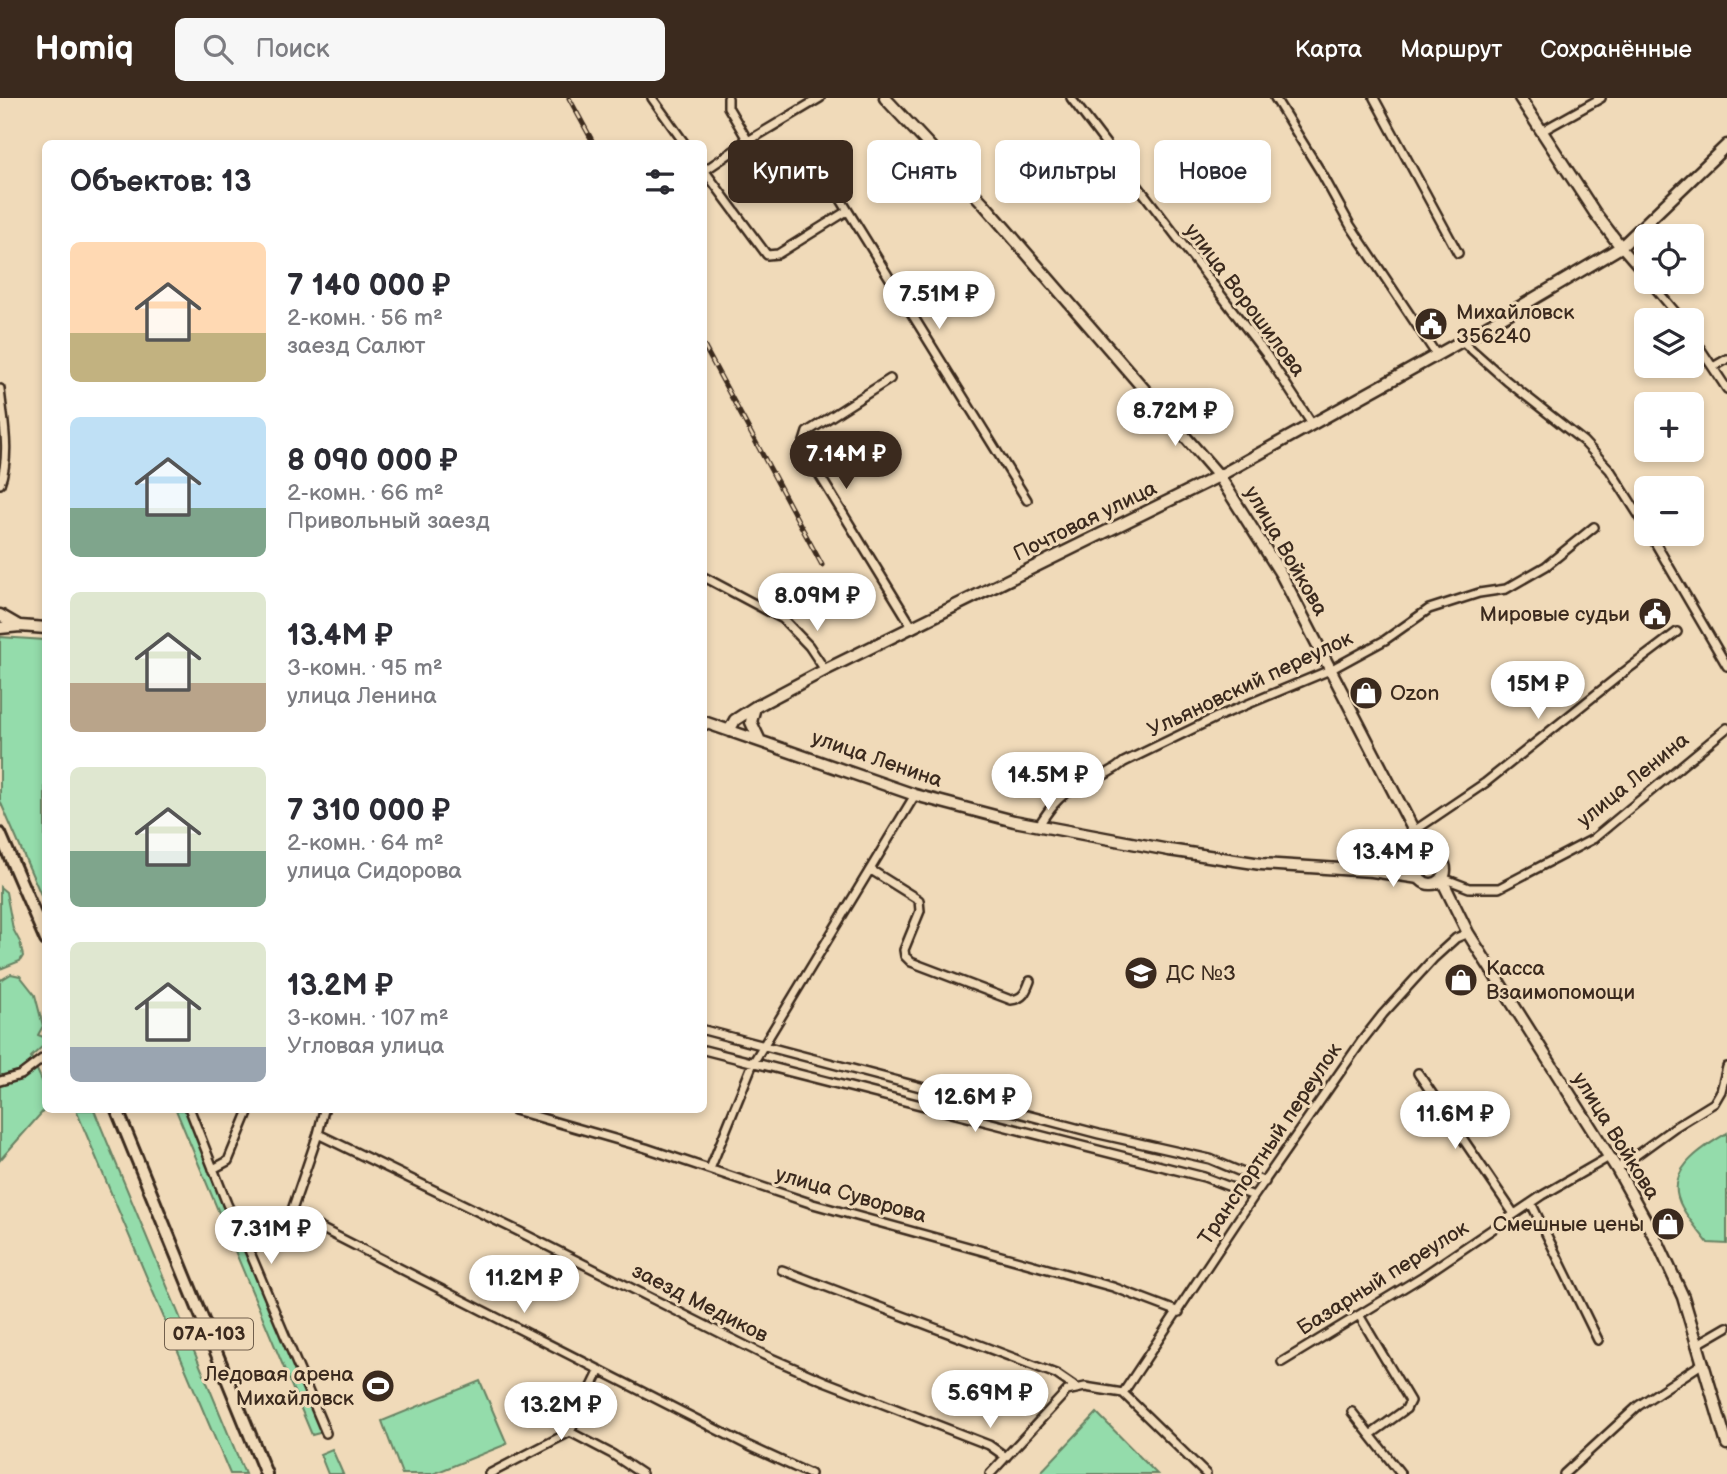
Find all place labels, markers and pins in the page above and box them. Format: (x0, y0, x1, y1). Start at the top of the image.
pin: 7.51M ₽ (874, 272, 1004, 331)
place label: Михайловск 356240 (1456, 300, 1574, 349)
public building icon: Михайловск 356240 (1412, 305, 1450, 343)
pin: 8.72M ₽ (1110, 388, 1240, 448)
pin: 7.14M ₽ (781, 432, 911, 491)
pin: 8.09M ₽ (752, 574, 882, 633)
public building icon: Мировые судьи (1636, 595, 1674, 633)
place label: Мировые судьи (1480, 602, 1630, 627)
pin: 15M ₽ (1489, 662, 1587, 721)
shop icon: Ozon (1347, 674, 1385, 712)
place label: Ozon (1390, 681, 1439, 706)
pin: 14.5M ₽ (983, 752, 1113, 812)
pin: 13.4M ₽ (1328, 830, 1458, 889)
school or university icon: ДС №3 (1122, 954, 1160, 992)
place label: Касса Взаимопомощи (1486, 956, 1635, 1005)
place label: ДС №3 (1166, 961, 1236, 986)
shop icon: Касса Взаимопомощи (1442, 961, 1480, 999)
pin: 12.6M ₽ (910, 1074, 1040, 1134)
pin: 11.6M ₽ (1390, 1091, 1520, 1151)
shop icon: Смешные цены (1649, 1205, 1687, 1243)
pin: 7.31M ₽ (206, 1206, 336, 1266)
place label: Смешные цены (1493, 1212, 1644, 1237)
pin: 11.2M ₽ (459, 1256, 589, 1315)
place label: Ледовая арена Михайловск (203, 1362, 355, 1411)
sports icon: Ледовая арена Михайловск (359, 1367, 397, 1405)
pin: 5.69M ₽ (925, 1370, 1055, 1430)
pin: 13.2M ₽ (496, 1382, 626, 1442)

